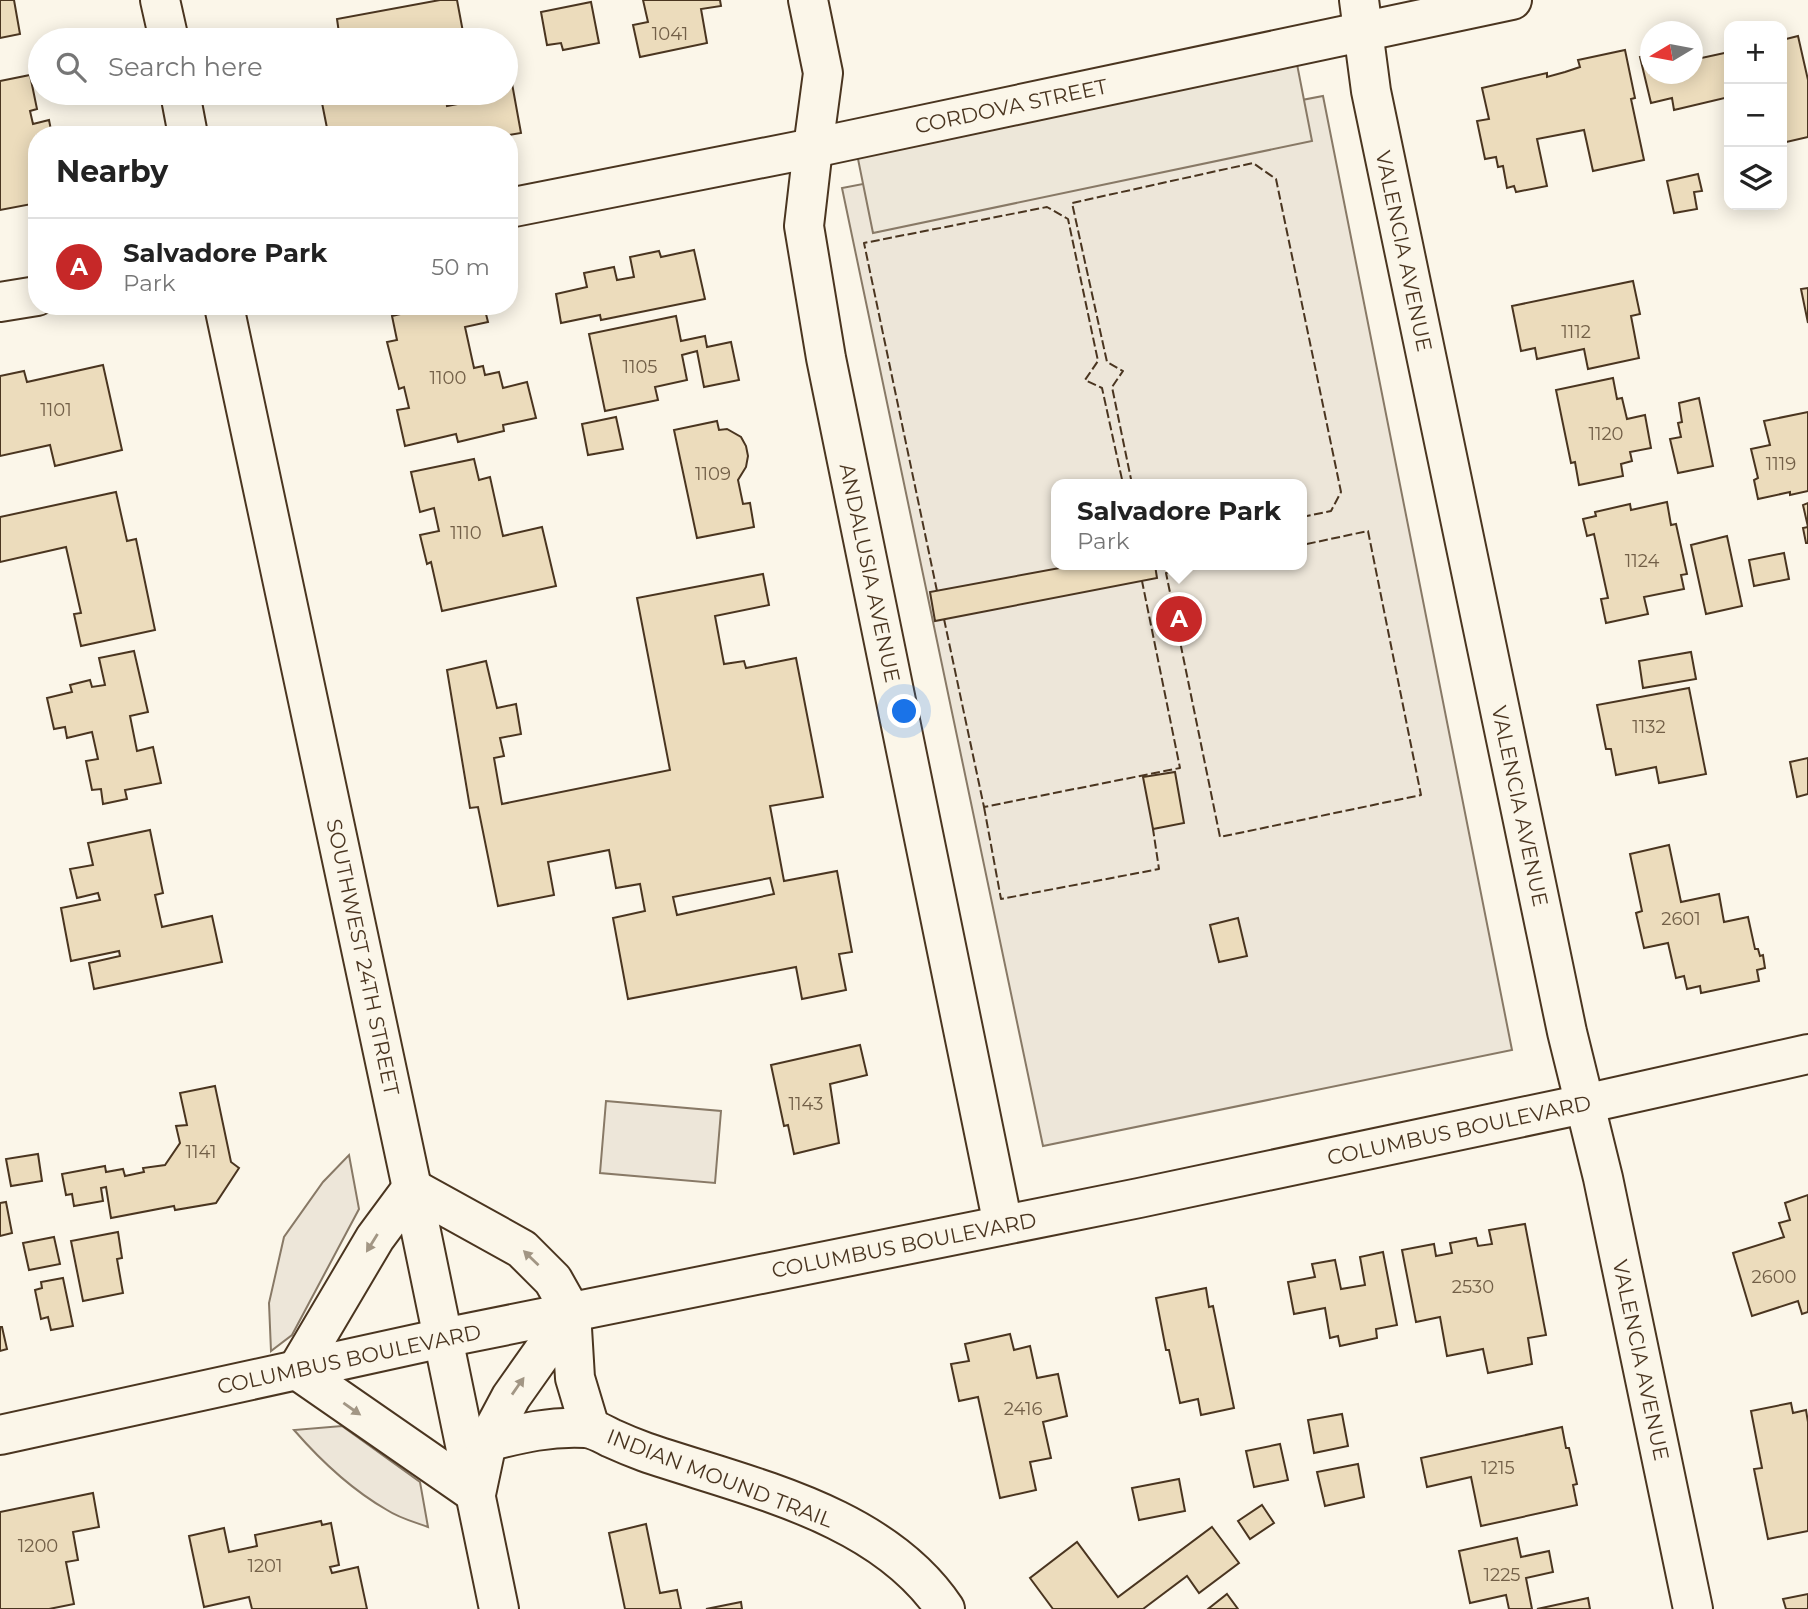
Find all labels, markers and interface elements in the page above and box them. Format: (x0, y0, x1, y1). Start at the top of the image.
north arrow (1640, 21, 1703, 84)
map controls (1724, 21, 1787, 210)
button: + (1724, 21, 1787, 84)
house number: 1041 (652, 23, 688, 45)
search box (28, 28, 518, 105)
icon: search (52, 48, 90, 86)
text: Search here (108, 51, 263, 83)
street label: CORDOVA STREET (913, 73, 1109, 139)
button: − (1724, 84, 1787, 147)
button: layers (1724, 147, 1787, 210)
street label: VALENCIA AVENUE (1370, 148, 1438, 354)
text: Nearby (56, 153, 168, 190)
text: Salvadore Park (123, 237, 327, 269)
text: A (70, 253, 88, 281)
text: 50 m (431, 253, 490, 281)
text: Park (123, 269, 176, 297)
house number: 1112 (1561, 321, 1591, 343)
house number: 1105 (622, 356, 658, 378)
house number: 1100 (430, 367, 466, 389)
house number: 1101 (40, 399, 72, 421)
house number: 1120 (1588, 423, 1624, 445)
house number: 1119 (1766, 453, 1796, 475)
street label: ANDALUSIA AVENUE (835, 461, 905, 685)
house number: 1109 (695, 463, 731, 485)
popup (1051, 479, 1307, 570)
text: Salvadore Park (1077, 495, 1281, 527)
house number: 1110 (450, 522, 482, 544)
text: Park (1077, 527, 1129, 555)
house number: 1124 (1625, 550, 1659, 572)
pin: A (1156, 593, 1202, 645)
your location (887, 694, 921, 728)
street label: VALENCIA AVENUE (1486, 703, 1554, 909)
house number: 1132 (1632, 716, 1666, 738)
street label: SOUTHWEST 24TH STREET (321, 816, 405, 1098)
house number: 2601 (1661, 908, 1701, 930)
street label: COLUMBUS BOULEVARD (1325, 1090, 1593, 1170)
house number: 1143 (789, 1093, 823, 1115)
house number: 1141 (186, 1141, 216, 1163)
street label: COLUMBUS BOULEVARD (769, 1207, 1039, 1283)
one-way arrow (365, 1234, 378, 1253)
one-way arrow (523, 1250, 540, 1266)
street label: VALENCIA AVENUE (1607, 1257, 1675, 1463)
house number: 2600 (1752, 1266, 1796, 1288)
house number: 2530 (1452, 1276, 1494, 1298)
street label: COLUMBUS BOULEVARD (215, 1319, 483, 1399)
one-way arrow (511, 1377, 525, 1395)
house number: 2416 (1004, 1398, 1042, 1420)
one-way arrow (343, 1402, 361, 1416)
street label: INDIAN MOUND TRAIL (604, 1423, 837, 1533)
house number: 1215 (1481, 1457, 1515, 1479)
house number: 1200 (18, 1535, 58, 1557)
house number: 1201 (247, 1555, 283, 1577)
house number: 1225 (1483, 1564, 1521, 1586)

